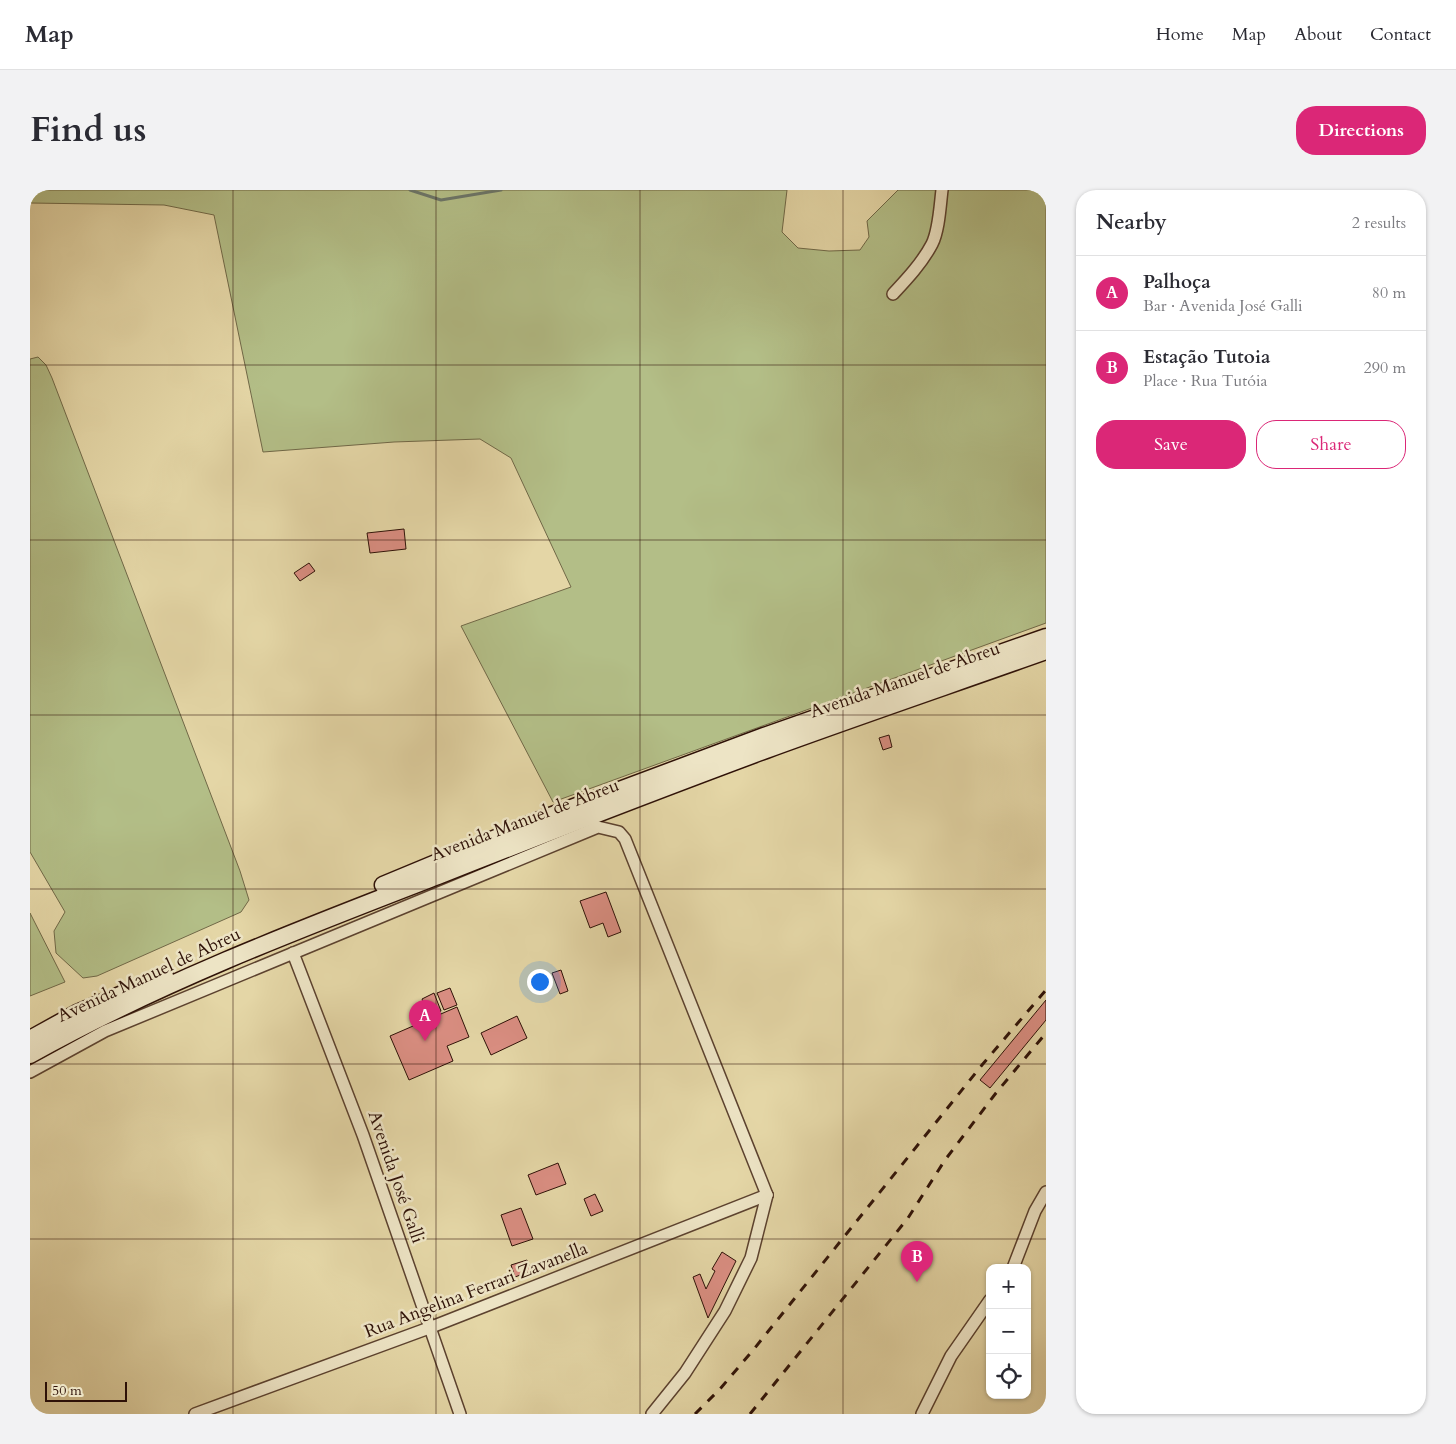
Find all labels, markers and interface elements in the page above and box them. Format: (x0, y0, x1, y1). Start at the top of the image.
text: Map (25, 18, 74, 51)
text: Home (1156, 22, 1204, 47)
text: Map (1232, 22, 1266, 47)
text: About (1294, 22, 1342, 47)
text: Contact (1370, 22, 1431, 47)
text: Find us (30, 106, 146, 154)
button: Directions (1296, 106, 1426, 155)
text: Nearby (1096, 208, 1167, 237)
text: 2 results (1352, 212, 1406, 234)
text: Palhoça (1143, 269, 1211, 295)
text: A (1106, 282, 1118, 304)
text: 80 m (1372, 282, 1406, 304)
text: Bar · Avenida José Galli (1143, 295, 1303, 317)
text: Estação Tutoia (1143, 344, 1270, 370)
text: B (1106, 357, 1118, 379)
text: 290 m (1364, 357, 1406, 379)
text: Place · Rua Tutóia (1143, 370, 1267, 392)
button: Save (1096, 420, 1246, 469)
button: Share (1256, 420, 1406, 469)
street label: Avenida Manuel de Abreu (807, 636, 1004, 724)
street label: Avenida Manuel de Abreu (427, 773, 623, 867)
street label: Avenida Manuel de Abreu (53, 921, 245, 1029)
your location (527, 969, 553, 995)
pin: A (409, 1000, 441, 1041)
street label: Avenida José Galli (362, 1107, 430, 1247)
street label: Rua Angelina Ferrari Zavanella (361, 1236, 591, 1344)
pin: B (901, 1241, 933, 1282)
map controls (986, 1264, 1031, 1399)
button: + (986, 1264, 1031, 1309)
button: − (986, 1309, 1031, 1354)
button: locate (986, 1354, 1031, 1399)
scale bar (45, 1379, 128, 1402)
text: 50 m (52, 1381, 82, 1400)

